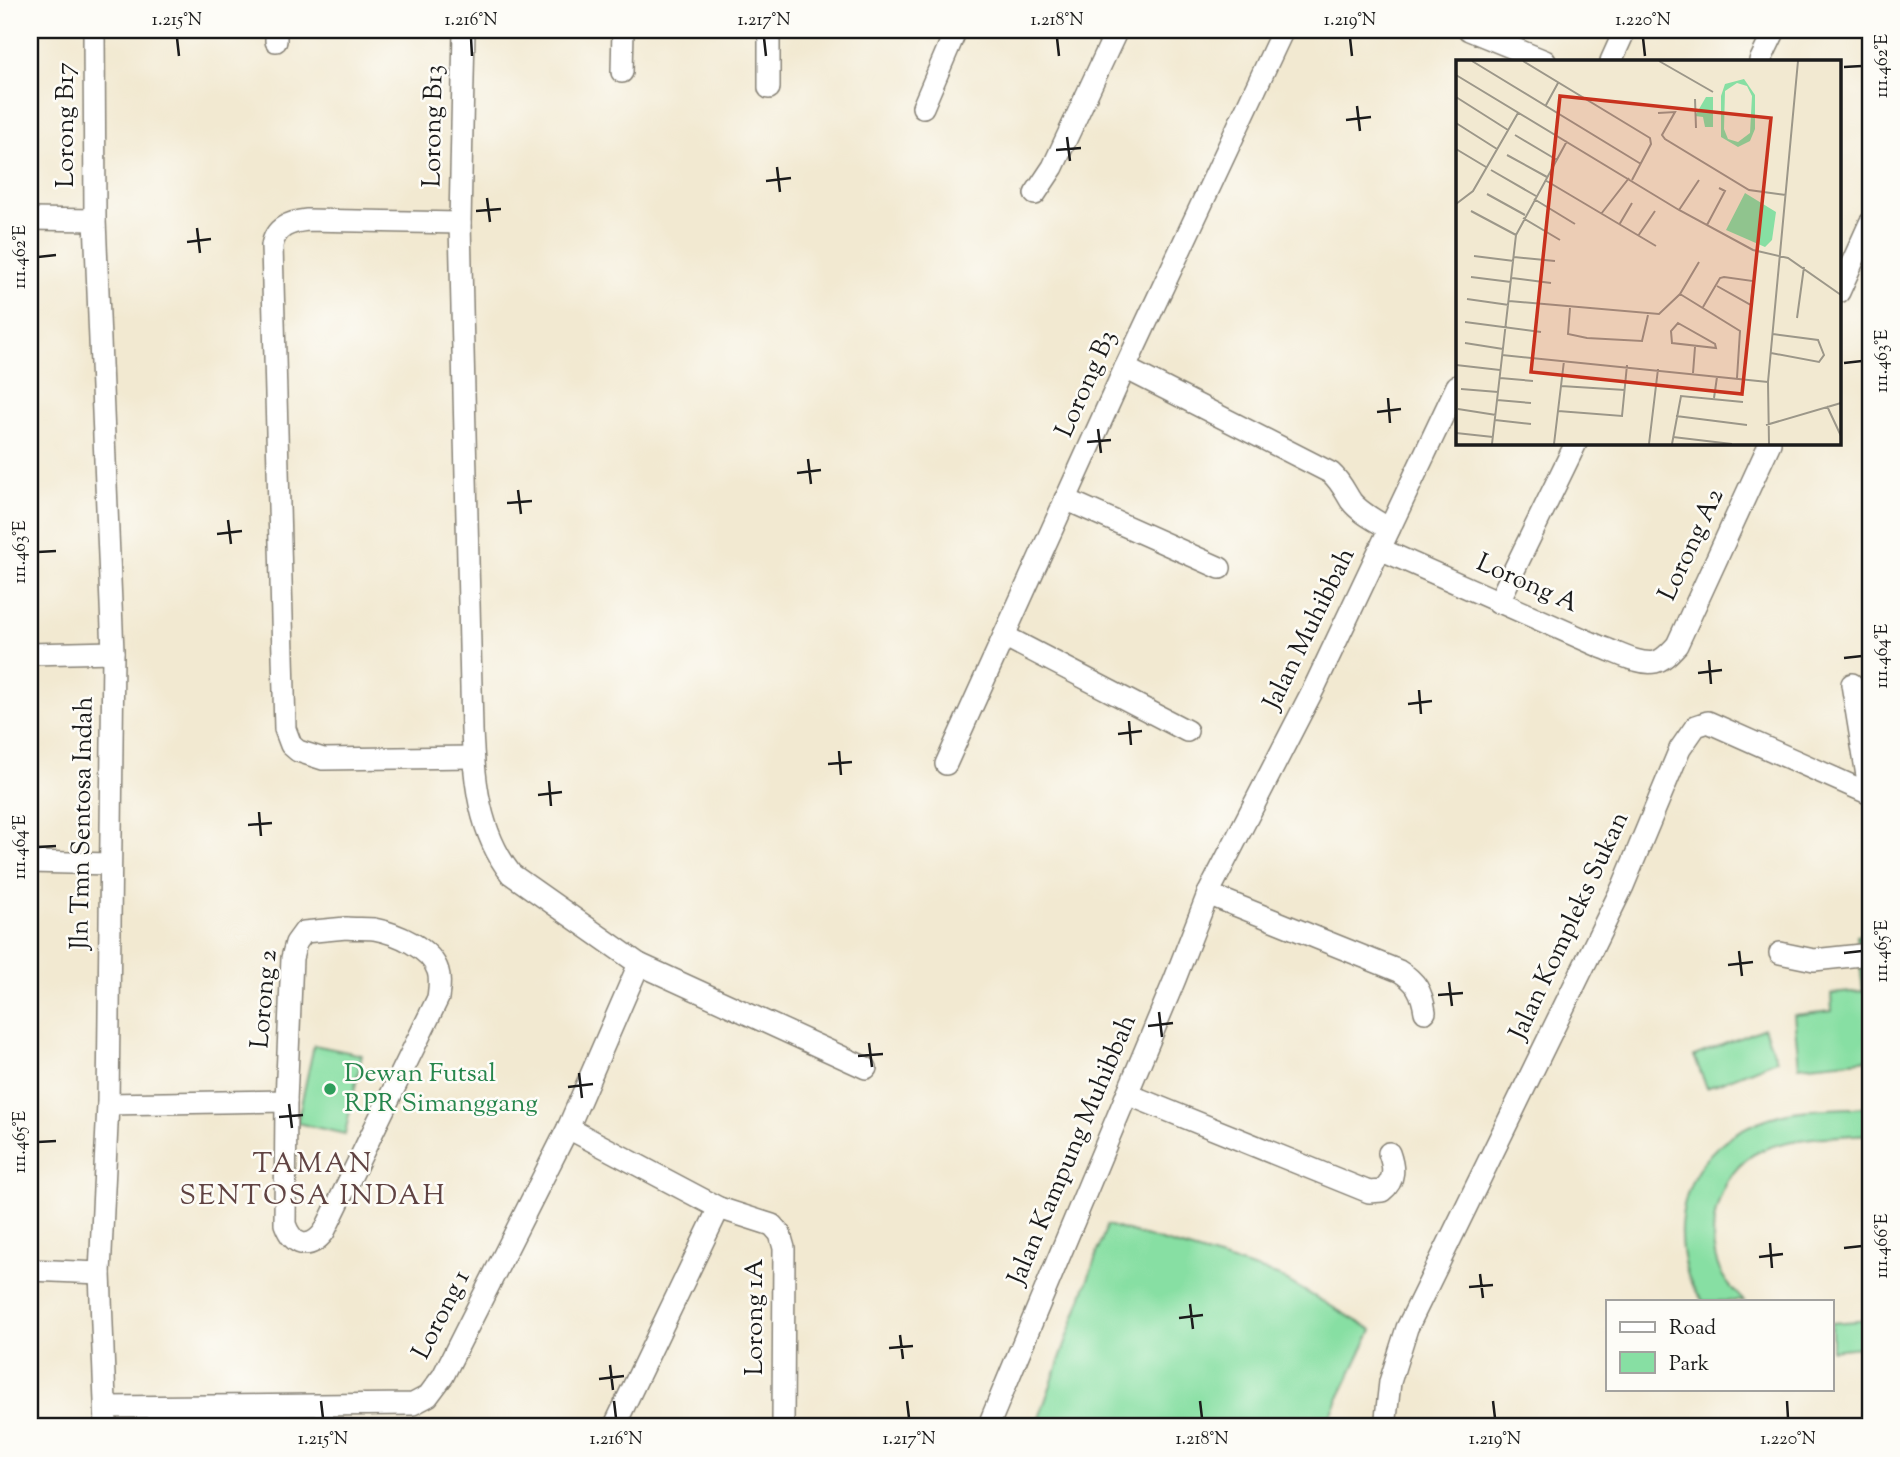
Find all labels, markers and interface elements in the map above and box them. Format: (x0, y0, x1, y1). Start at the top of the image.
text: 1.215°N (152, 8, 202, 34)
text: 1.216°N (444, 8, 498, 34)
text: 1.217°N (737, 8, 791, 34)
text: 1.218°N (1030, 8, 1084, 34)
text: 1.219°N (1324, 8, 1376, 34)
text: 1.220°N (1615, 8, 1671, 34)
text: 111.462°E (1870, 34, 1896, 98)
inset map (1456, 60, 1840, 444)
street label: Lorong B17 (48, 62, 85, 188)
street label: Lorong B13 (414, 64, 454, 188)
text: 111.462°E (8, 225, 34, 289)
street label: Lorong B3 (1047, 324, 1127, 444)
text: 111.463°E (1870, 329, 1896, 393)
street label: Lorong A2 (1650, 483, 1734, 607)
text: 111.463°E (8, 520, 34, 584)
street label: Jalan Muhibbah (1254, 542, 1365, 718)
street label: Lorong A (1470, 545, 1584, 623)
text: 111.464°E (1870, 623, 1896, 688)
street label: Jln Tmn Sentosa Indah (62, 696, 104, 952)
street label: Jalan Kompleks Sukan (1500, 806, 1639, 1048)
text: 111.464°E (8, 814, 34, 879)
text: 111.465°E (1870, 920, 1896, 982)
street label: Lorong 2 (242, 948, 288, 1050)
street label: Jalan Kampung Muhibbah (998, 1009, 1147, 1293)
place label: Dewan Futsal RPR Simanggang (344, 1056, 538, 1123)
marker: Dewan Futsal RPR Simanggang (322, 1081, 338, 1097)
text: 111.465°E (8, 1111, 34, 1173)
district label: TAMAN SENTOSA INDAH (179, 1145, 447, 1217)
text: 111.466°E (1870, 1213, 1896, 1279)
street label: Lorong 1A (737, 1258, 774, 1376)
street label: Lorong 1 (404, 1264, 480, 1366)
legend (1606, 1300, 1834, 1390)
text: Road (1669, 1314, 1716, 1344)
text: Park (1669, 1350, 1710, 1380)
text: 1.215°N (298, 1427, 348, 1453)
text: 1.216°N (589, 1427, 643, 1453)
text: 1.217°N (882, 1427, 936, 1453)
text: 1.218°N (1175, 1427, 1229, 1453)
text: 1.219°N (1469, 1427, 1521, 1453)
text: 1.220°N (1760, 1427, 1816, 1453)

